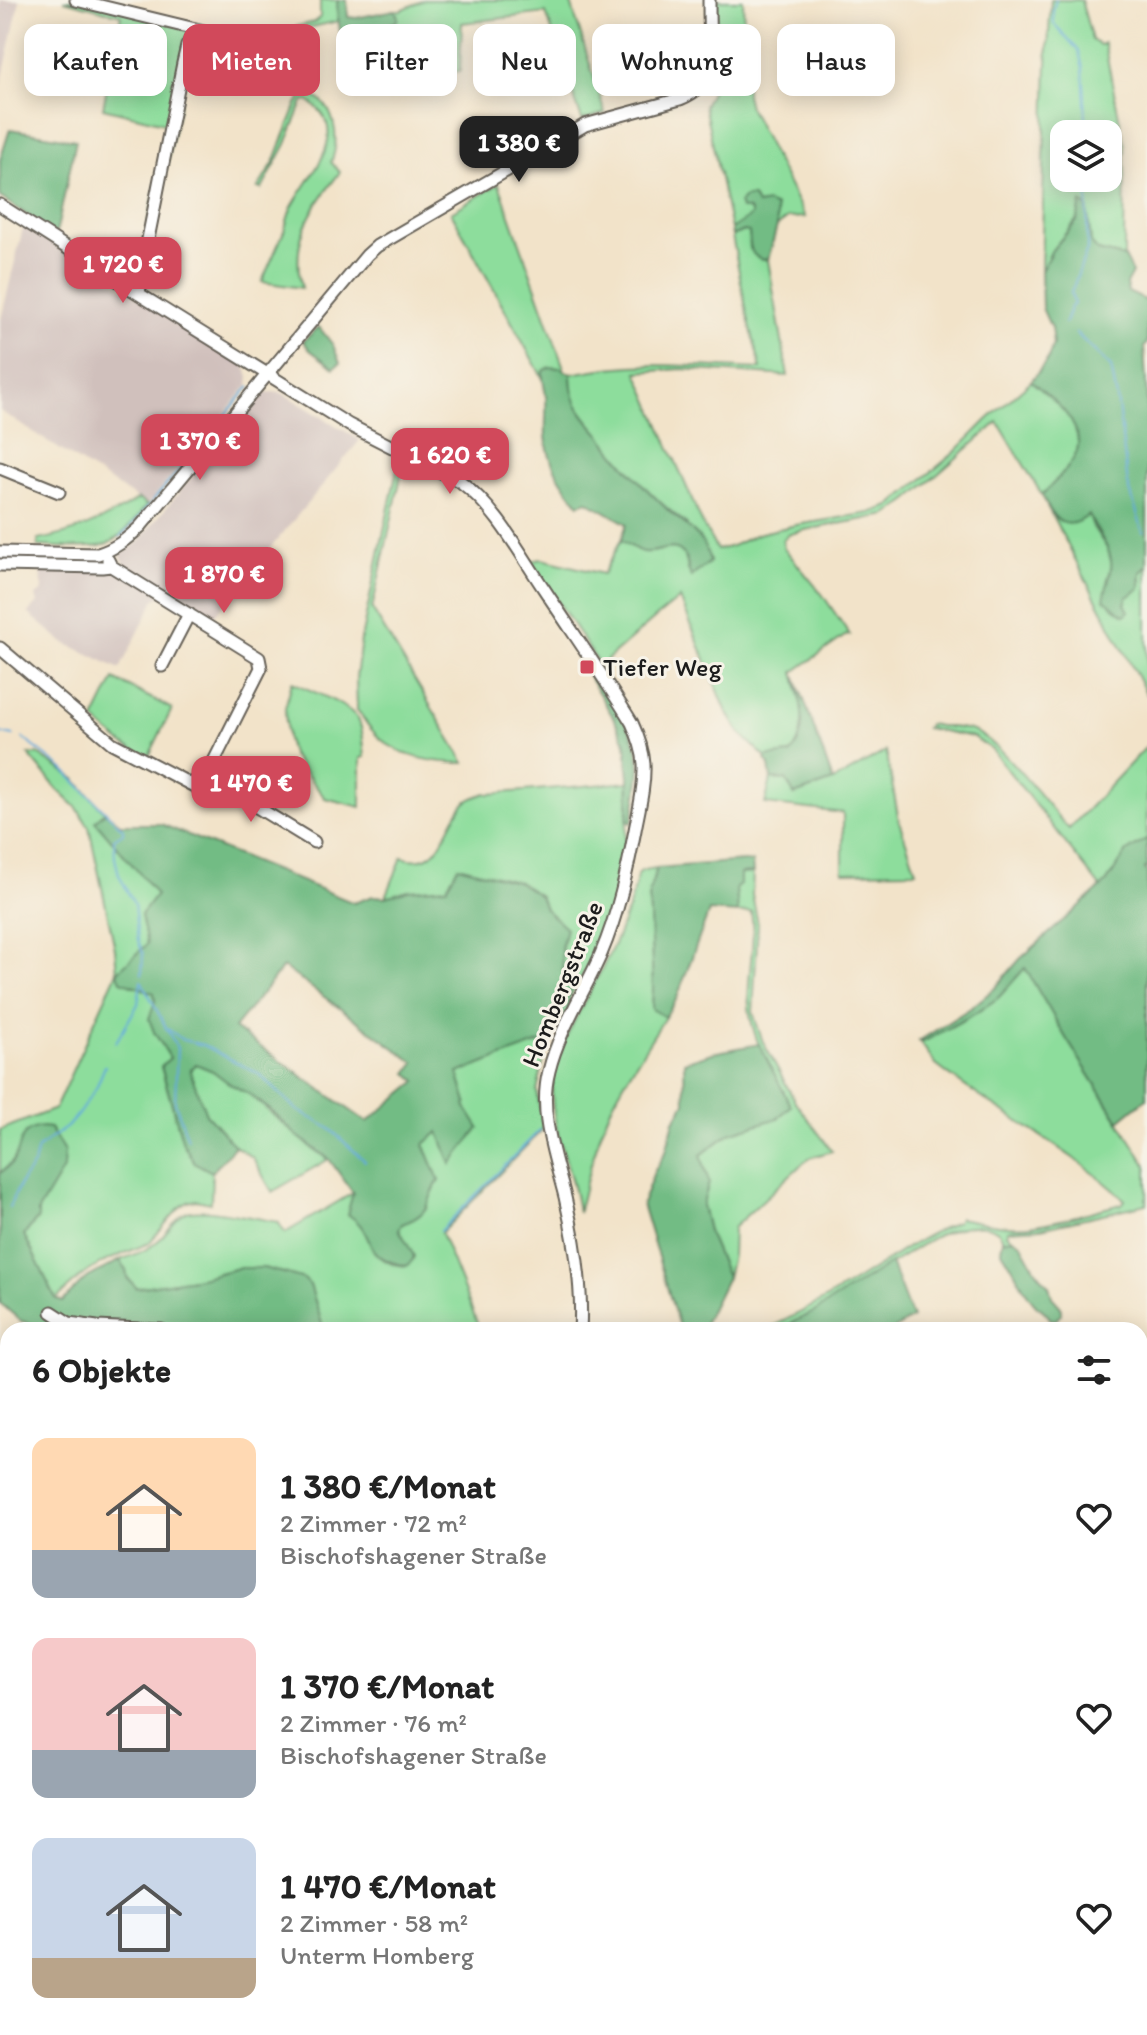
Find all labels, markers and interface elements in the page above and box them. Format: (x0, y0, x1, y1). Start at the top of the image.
chip: Kaufen (24, 24, 167, 96)
chip: Mieten (183, 24, 320, 96)
chip: Filter (336, 24, 457, 96)
chip: Neu (473, 24, 576, 96)
chip: Wohnung (592, 24, 761, 96)
chip: Haus (777, 24, 895, 96)
pin: 1 380 € (445, 116, 593, 184)
map controls (1050, 120, 1122, 192)
button: layers (1050, 120, 1122, 192)
text: 1 380 € (477, 126, 561, 158)
pin: 1 720 € (49, 237, 197, 305)
text: 1 720 € (82, 247, 164, 279)
pin: 1 370 € (126, 414, 274, 482)
text: 1 370 € (159, 424, 241, 456)
pin: 1 620 € (376, 428, 524, 496)
text: 1 620 € (409, 438, 491, 470)
pin: 1 870 € (150, 547, 298, 615)
text: 1 870 € (183, 557, 265, 589)
place label: Tiefer Weg (603, 651, 722, 683)
marker: Tiefer Weg (578, 658, 596, 676)
pin: 1 470 € (177, 756, 325, 824)
text: 1 470 € (209, 766, 293, 798)
street label: Hombergstraße (514, 896, 610, 1072)
icon: filters (1072, 1348, 1116, 1392)
text: 6 Objekte (32, 1350, 171, 1391)
text: 1 380 €/Monat (280, 1466, 496, 1507)
icon: home (96, 1470, 192, 1566)
icon: heart (1072, 1496, 1116, 1540)
text: 2 Zimmer · 72 m² (280, 1507, 467, 1539)
text: Bischofshagener Straße (280, 1539, 547, 1571)
text: 1 370 €/Monat (280, 1666, 494, 1707)
icon: home (96, 1670, 192, 1766)
icon: heart (1072, 1696, 1116, 1740)
text: 2 Zimmer · 76 m² (280, 1707, 467, 1739)
text: Bischofshagener Straße (280, 1739, 547, 1771)
text: 1 470 €/Monat (280, 1866, 496, 1907)
icon: home (96, 1870, 192, 1966)
icon: heart (1072, 1896, 1116, 1940)
text: 2 Zimmer · 58 m² (280, 1907, 468, 1939)
text: Unterm Homberg (280, 1939, 474, 1971)

